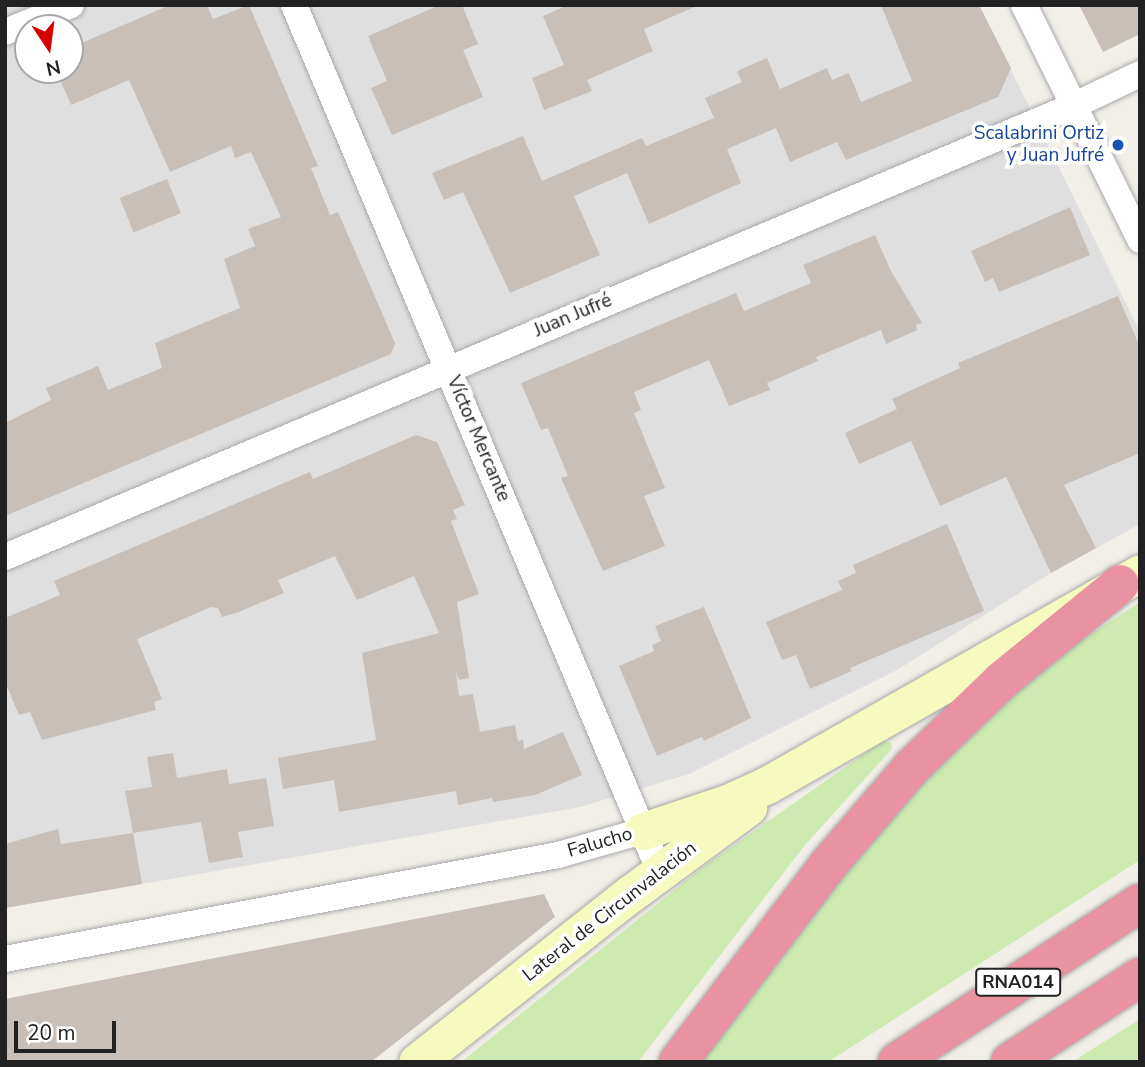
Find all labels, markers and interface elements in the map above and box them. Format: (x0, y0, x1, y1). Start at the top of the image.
north arrow (14, 14, 84, 84)
text: N (43, 53, 63, 82)
place label: Scalabrini Ortiz y Juan Jufré (974, 123, 1104, 167)
marker: Scalabrini Ortiz y Juan Jufré (1110, 137, 1126, 153)
street label: Juan Jufré (531, 289, 615, 343)
street label: Víctor Mercante (441, 373, 515, 505)
street label: Falucho (565, 823, 635, 863)
street label: Lateral de Circunvalación (519, 837, 701, 987)
road number: RNA014 (974, 967, 1062, 996)
scale bar (18, 1007, 119, 1052)
text: 20 m (27, 1019, 76, 1047)

